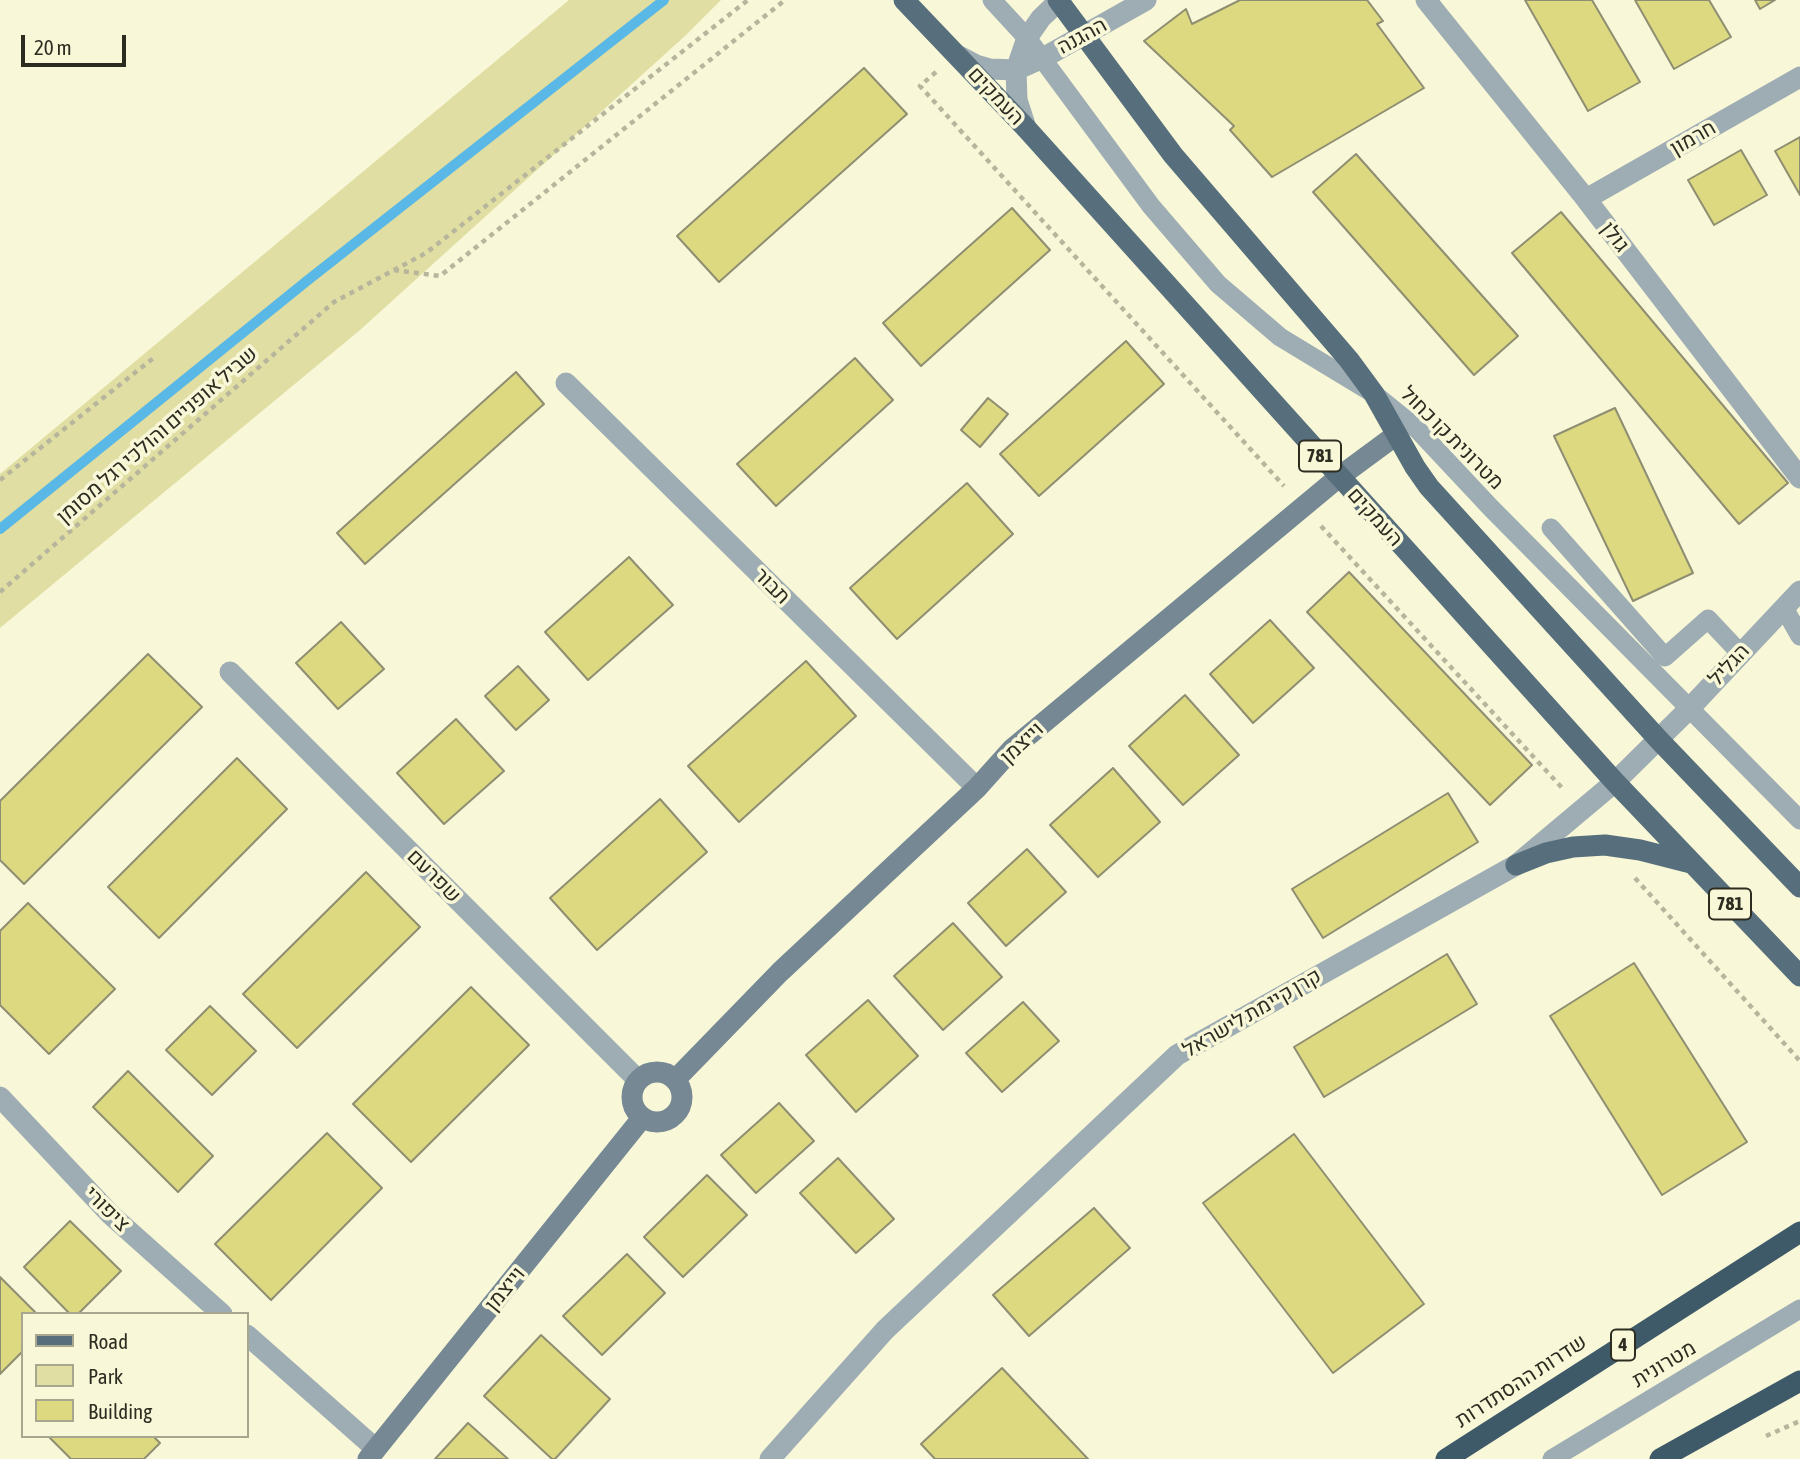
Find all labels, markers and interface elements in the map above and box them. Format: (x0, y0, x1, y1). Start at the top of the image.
street label: ההגנה (1053, 12, 1111, 60)
scale bar (24, 21, 130, 65)
text: 20 m (34, 35, 72, 59)
street label: העמקים (963, 62, 1029, 130)
street label: חרמון (1666, 115, 1720, 161)
street label: גולן (1596, 217, 1634, 257)
street label: שביל אופניים והולכי רגל מסומן (52, 341, 262, 529)
street label: מטרונית קו כחול (1395, 381, 1509, 495)
road number: 781 (1299, 440, 1341, 471)
street label: העמקים (1342, 482, 1408, 552)
street label: תבור (749, 563, 795, 609)
street label: הגליל (1703, 639, 1755, 691)
street label: וייצמן (995, 717, 1049, 769)
street label: שפרעם (402, 844, 466, 908)
road number: 781 (1709, 888, 1751, 920)
street label: קרן קיימת לישראל (1178, 963, 1326, 1063)
street label: ציפורי (79, 1181, 135, 1237)
street label: וייצמן (480, 1262, 530, 1316)
legend (21, 1312, 248, 1438)
text: Road (88, 1329, 128, 1353)
street label: שדרות ההסתדרות (1450, 1329, 1592, 1433)
road number: 4 (1611, 1330, 1635, 1360)
street label: מטרונית (1628, 1335, 1700, 1393)
text: Park (88, 1364, 123, 1388)
text: Building (88, 1399, 152, 1423)

